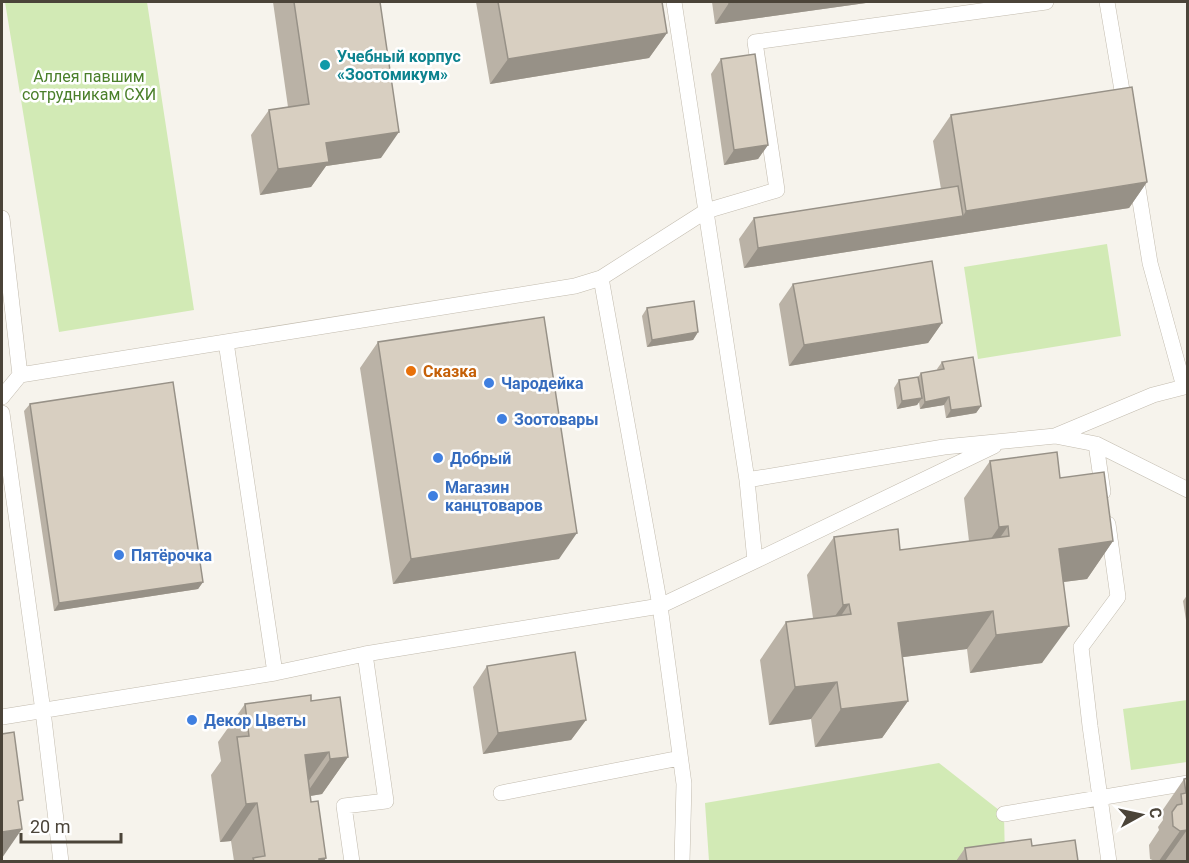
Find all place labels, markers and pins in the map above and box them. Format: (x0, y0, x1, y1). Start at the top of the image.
place label: Учебный корпус «Зоотомикум» (337, 47, 461, 84)
marker: Учебный корпус «Зоотомикум» (318, 58, 332, 72)
place label: Сказка (423, 362, 477, 381)
marker: Сказка (404, 364, 418, 378)
place label: Чародейка (501, 374, 584, 393)
marker: Чародейка (482, 376, 496, 390)
place label: Зоотовары (514, 410, 599, 429)
marker: Зоотовары (495, 412, 509, 426)
place label: Добрый (450, 449, 511, 468)
marker: Добрый (431, 451, 445, 465)
place label: Магазин канцтоваров (445, 478, 543, 515)
marker: Магазин канцтоваров (426, 489, 440, 503)
place label: Пятёрочка (131, 546, 212, 565)
marker: Пятёрочка (112, 548, 126, 562)
place label: Декор Цветы (204, 711, 306, 730)
marker: Декор Цветы (185, 713, 199, 727)

